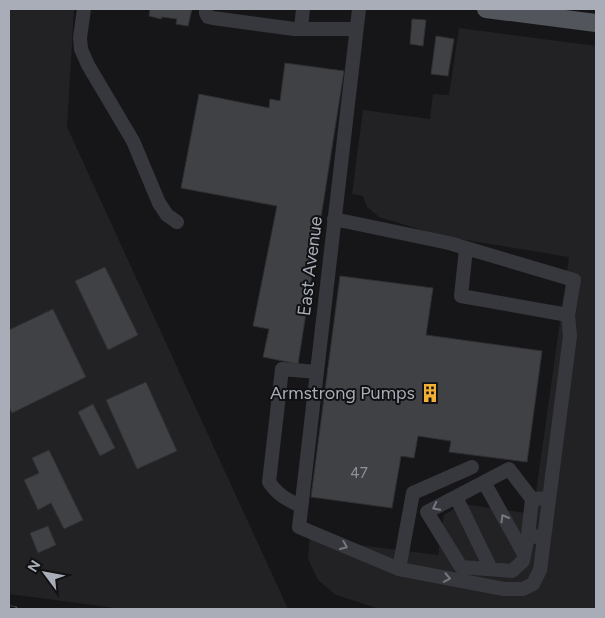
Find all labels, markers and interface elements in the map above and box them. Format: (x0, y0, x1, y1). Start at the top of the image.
street label: East Avenue (293, 215, 327, 317)
place label: Armstrong Pumps (270, 382, 415, 404)
building icon: Armstrong Pumps (419, 382, 441, 404)
house number: 47 (350, 464, 368, 482)
one-way arrow (433, 501, 442, 511)
one-way arrow (500, 514, 510, 523)
one-way arrow (339, 539, 348, 550)
north arrow (20, 548, 70, 598)
text: N (24, 557, 44, 575)
one-way arrow (442, 573, 451, 583)

